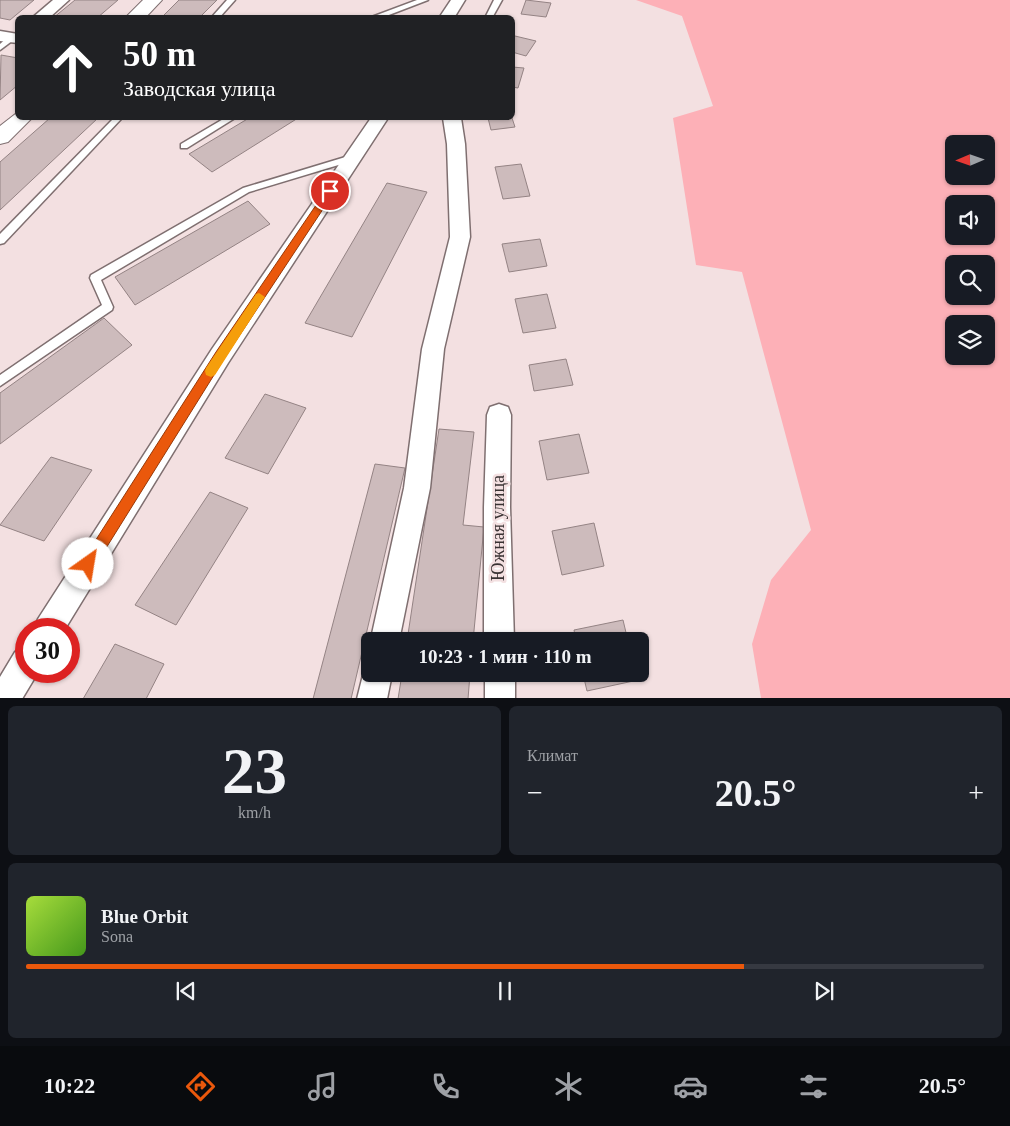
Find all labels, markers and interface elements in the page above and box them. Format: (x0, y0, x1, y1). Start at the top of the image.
icon: ahead (40, 35, 105, 100)
text: 50 m (123, 35, 196, 74)
text: Заводская улица (123, 76, 275, 101)
north arrow (945, 135, 995, 185)
map controls (945, 135, 995, 365)
pin (309, 170, 351, 212)
icon: arrive (316, 177, 344, 205)
button: sound (945, 195, 995, 245)
button: search (945, 255, 995, 305)
button: layers (945, 315, 995, 365)
street label: Южная улица (488, 475, 508, 581)
position arrow (61, 537, 113, 589)
speed limit sign: 30 (15, 618, 80, 683)
text: 10:23 · 1 мин · 110 m (418, 646, 592, 667)
text: 23 (222, 735, 287, 807)
text: Климат (527, 747, 578, 764)
text: 20.5° (715, 772, 796, 814)
text: − (527, 777, 543, 808)
text: + (968, 777, 984, 808)
text: km/h (238, 804, 271, 821)
text: Blue Orbit (101, 906, 188, 927)
text: Sona (101, 928, 133, 945)
icon: previous (172, 977, 200, 1005)
icon: pause (491, 977, 519, 1005)
icon: next (810, 977, 838, 1005)
icon: directions (183, 1069, 218, 1104)
icon: music (305, 1069, 340, 1104)
icon: phone (428, 1069, 463, 1104)
icon: climate (551, 1069, 586, 1104)
icon: car (673, 1069, 708, 1104)
icon: filters (796, 1069, 831, 1104)
text: 10:22 (44, 1073, 95, 1098)
text: 20.5° (919, 1073, 966, 1098)

